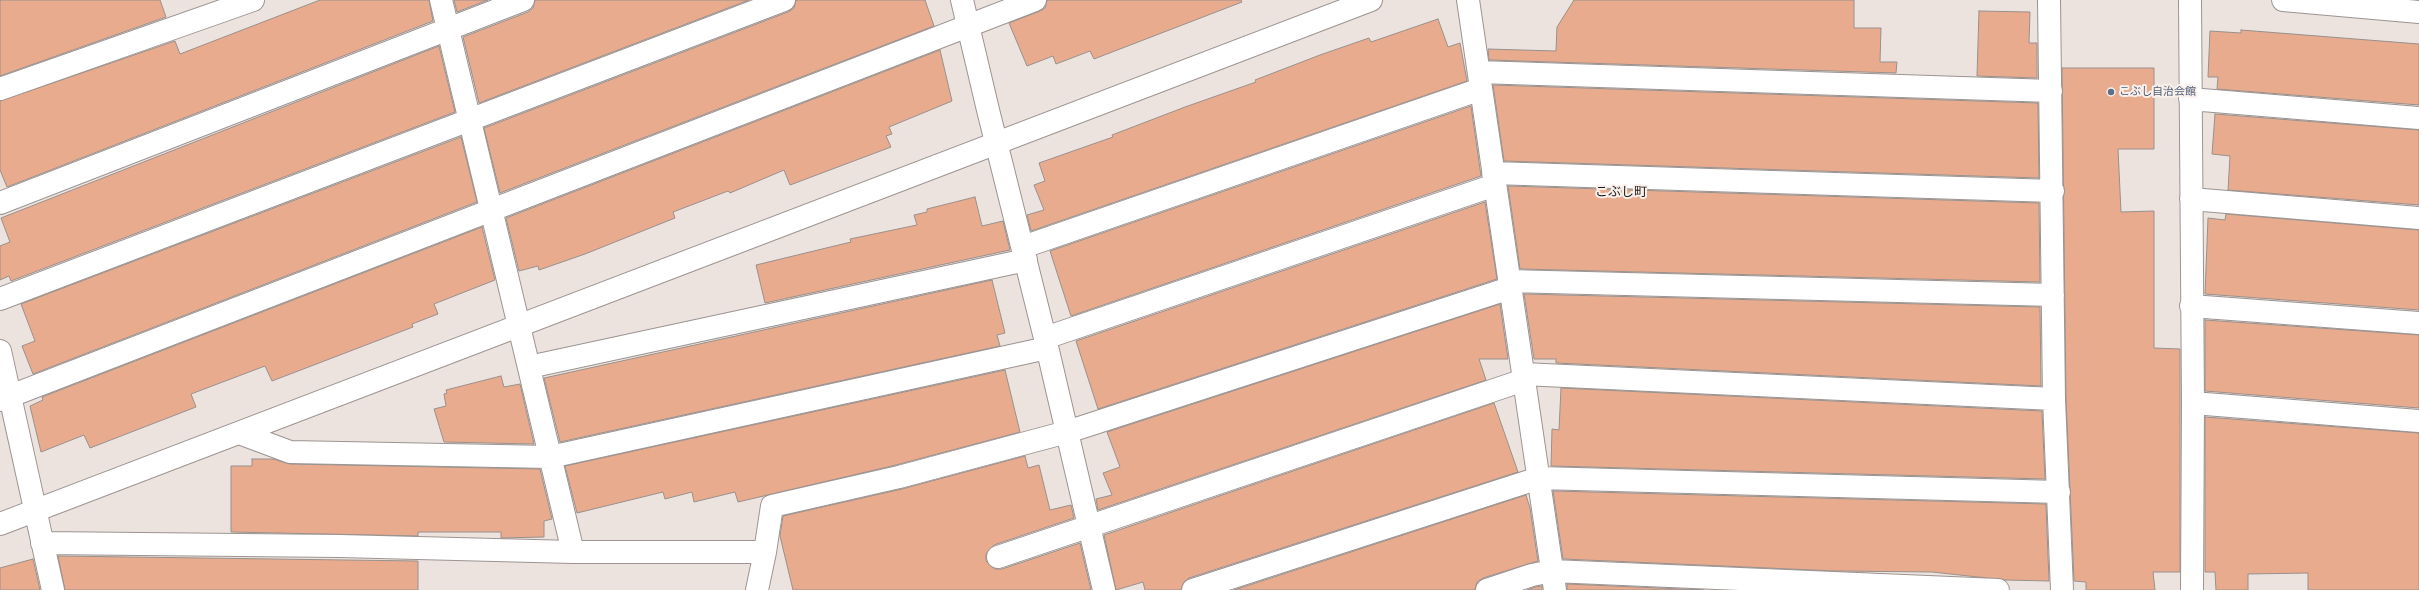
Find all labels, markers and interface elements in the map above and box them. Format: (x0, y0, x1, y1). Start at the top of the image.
place label: こぶし自治会館 (2119, 85, 2196, 99)
marker: こぶし自治会館 (2106, 87, 2116, 97)
district label: こぶし町 (1595, 185, 1647, 201)

